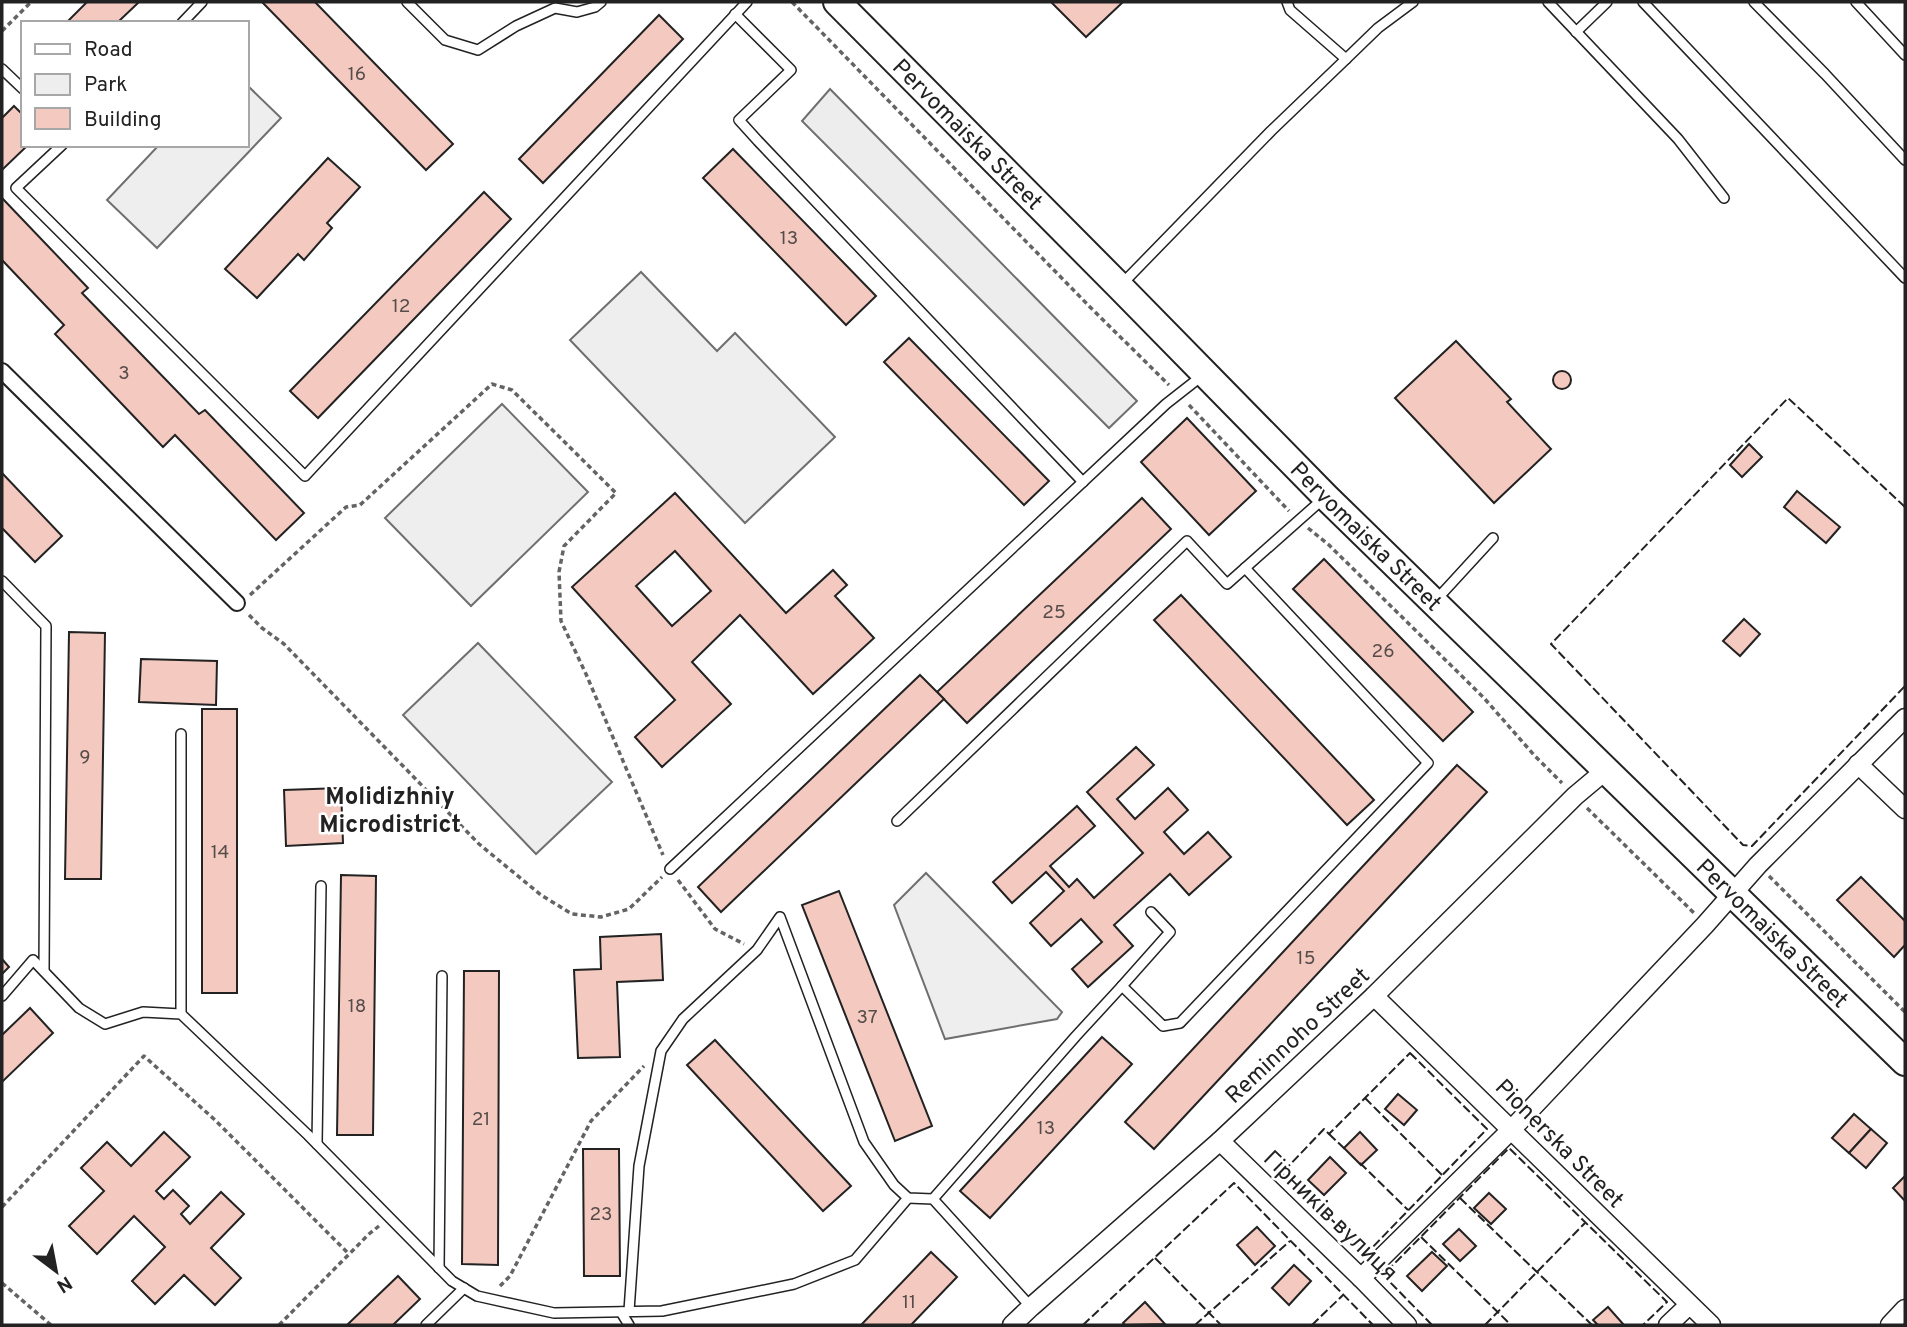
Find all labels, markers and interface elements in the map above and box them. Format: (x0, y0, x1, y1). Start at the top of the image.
legend (21, 21, 248, 147)
text: Road (84, 37, 133, 64)
street label: Pervomaiska Street (885, 54, 1048, 217)
house number: 16 (348, 63, 366, 87)
text: Park (84, 72, 127, 99)
text: Building (84, 107, 162, 134)
house number: 13 (780, 227, 798, 251)
house number: 12 (392, 295, 410, 319)
house number: 3 (118, 362, 130, 386)
street label: Pervomaiska Street (1283, 457, 1447, 619)
house number: 25 (1042, 601, 1066, 625)
house number: 26 (1372, 640, 1394, 664)
house number: 9 (79, 746, 91, 770)
district label: Molidizhniy Microdistrict (319, 783, 461, 841)
house number: 14 (211, 841, 229, 865)
street label: Pervomaiska Street (1689, 854, 1853, 1016)
house number: 15 (1297, 947, 1315, 971)
street label: Reminnoho Street (1220, 962, 1377, 1111)
house number: 18 (348, 995, 366, 1019)
house number: 37 (856, 1006, 878, 1030)
street label: Pionerska Street (1488, 1074, 1629, 1215)
house number: 21 (472, 1108, 490, 1132)
house number: 13 (1037, 1117, 1055, 1141)
street label: Гірників вулиця (1256, 1145, 1403, 1288)
house number: 23 (589, 1203, 613, 1227)
north arrow (21, 1236, 91, 1306)
text: N (52, 1270, 76, 1298)
house number: 11 (902, 1291, 916, 1315)

